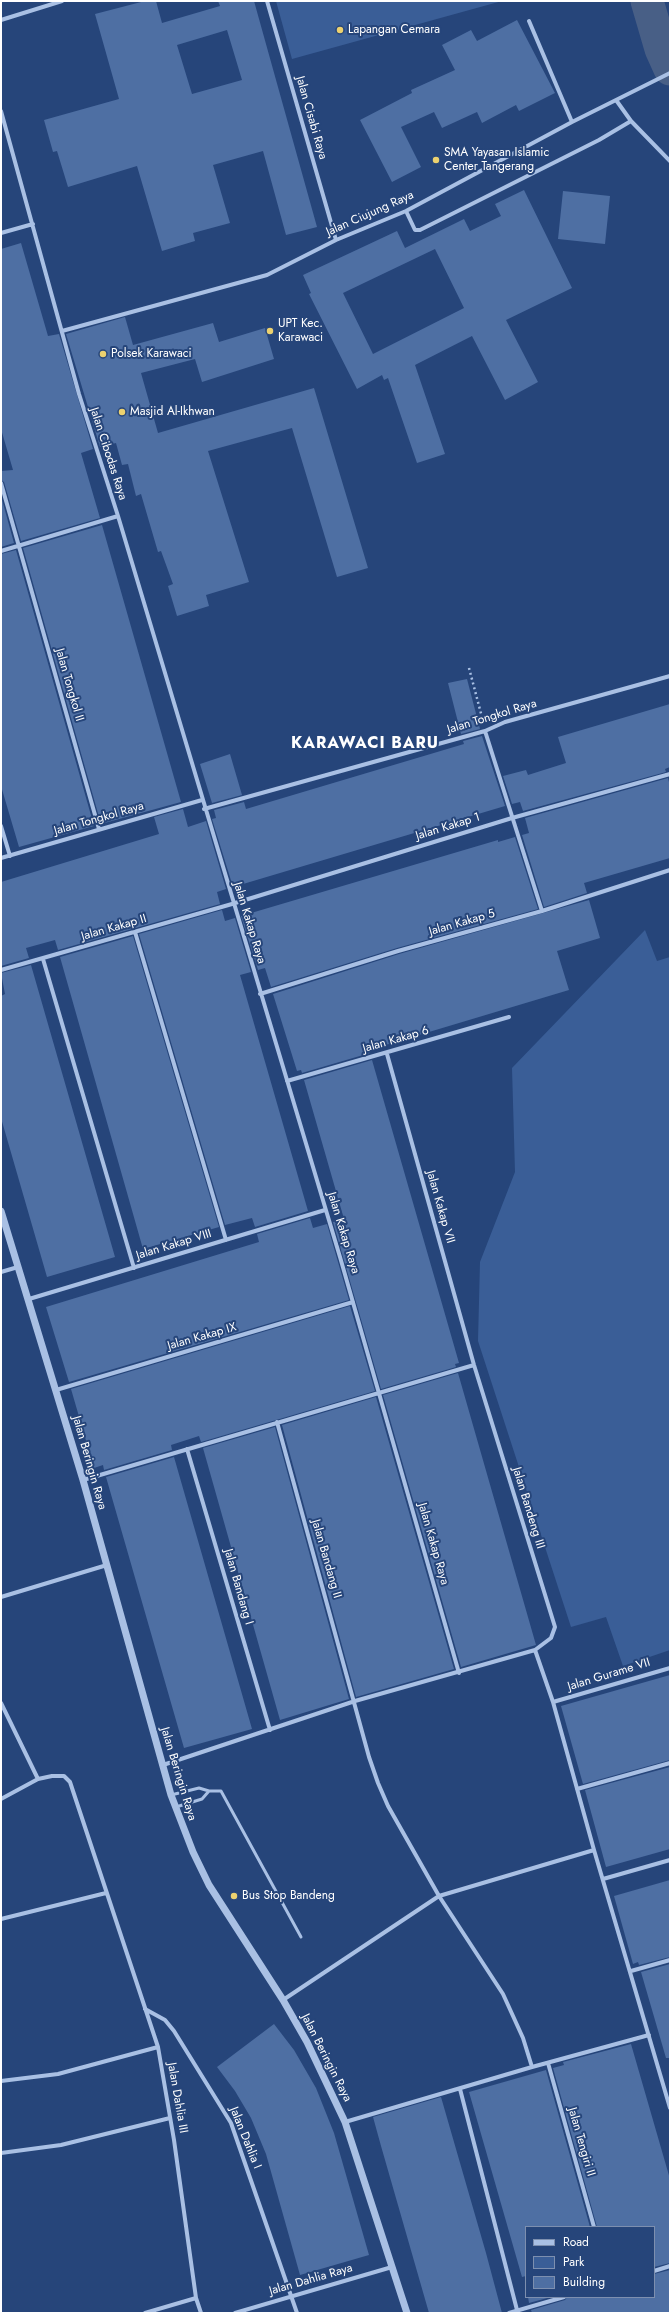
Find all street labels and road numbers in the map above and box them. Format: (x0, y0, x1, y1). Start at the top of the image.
street label: Jalan Cisabi Raya (292, 75, 330, 161)
street label: Jalan Ciujung Raya (324, 188, 416, 240)
street label: Jalan Cibodas Raya (86, 406, 130, 502)
street label: Jalan Tongkol II (52, 647, 86, 723)
street label: Jalan Tongkol Raya (446, 697, 538, 737)
street label: Jalan Tongkol Raya (52, 799, 146, 839)
street label: Jalan Kakap 1 (414, 810, 482, 844)
street label: Jalan Kakap Raya (230, 880, 268, 966)
street label: Jalan Kakap 5 (427, 907, 497, 939)
street label: Jalan Kakap II (80, 912, 148, 944)
street label: Jalan Kakap 6 (361, 1024, 431, 1056)
street label: Jalan Kakap VII (423, 1169, 457, 1245)
street label: Jalan Kakap Raya (324, 1190, 362, 1276)
street label: Jalan Kakap VIII (135, 1227, 213, 1263)
street label: Jalan Kakap IX (166, 1320, 238, 1354)
street label: Jalan Beringin Raya (69, 1414, 109, 1512)
street label: Jalan Bandeng III (509, 1466, 547, 1550)
street label: Jalan Kakap Raya (414, 1501, 452, 1587)
street label: Jalan Bandang II (308, 1518, 344, 1600)
street label: Jalan Bandang I (220, 1547, 256, 1627)
street label: Jalan Gurame VII (566, 1656, 652, 1694)
street label: Jalan Beringin Raya (157, 1726, 199, 1822)
street label: Jalan Beringin Raya (298, 2012, 354, 2104)
street label: Jalan Dahlia III (164, 2062, 190, 2134)
street label: Jalan Dahlia I (226, 2105, 264, 2171)
street label: Jalan Tengiri II (564, 2106, 598, 2178)
street label: Jalan Dahlia Raya (268, 2261, 354, 2299)

